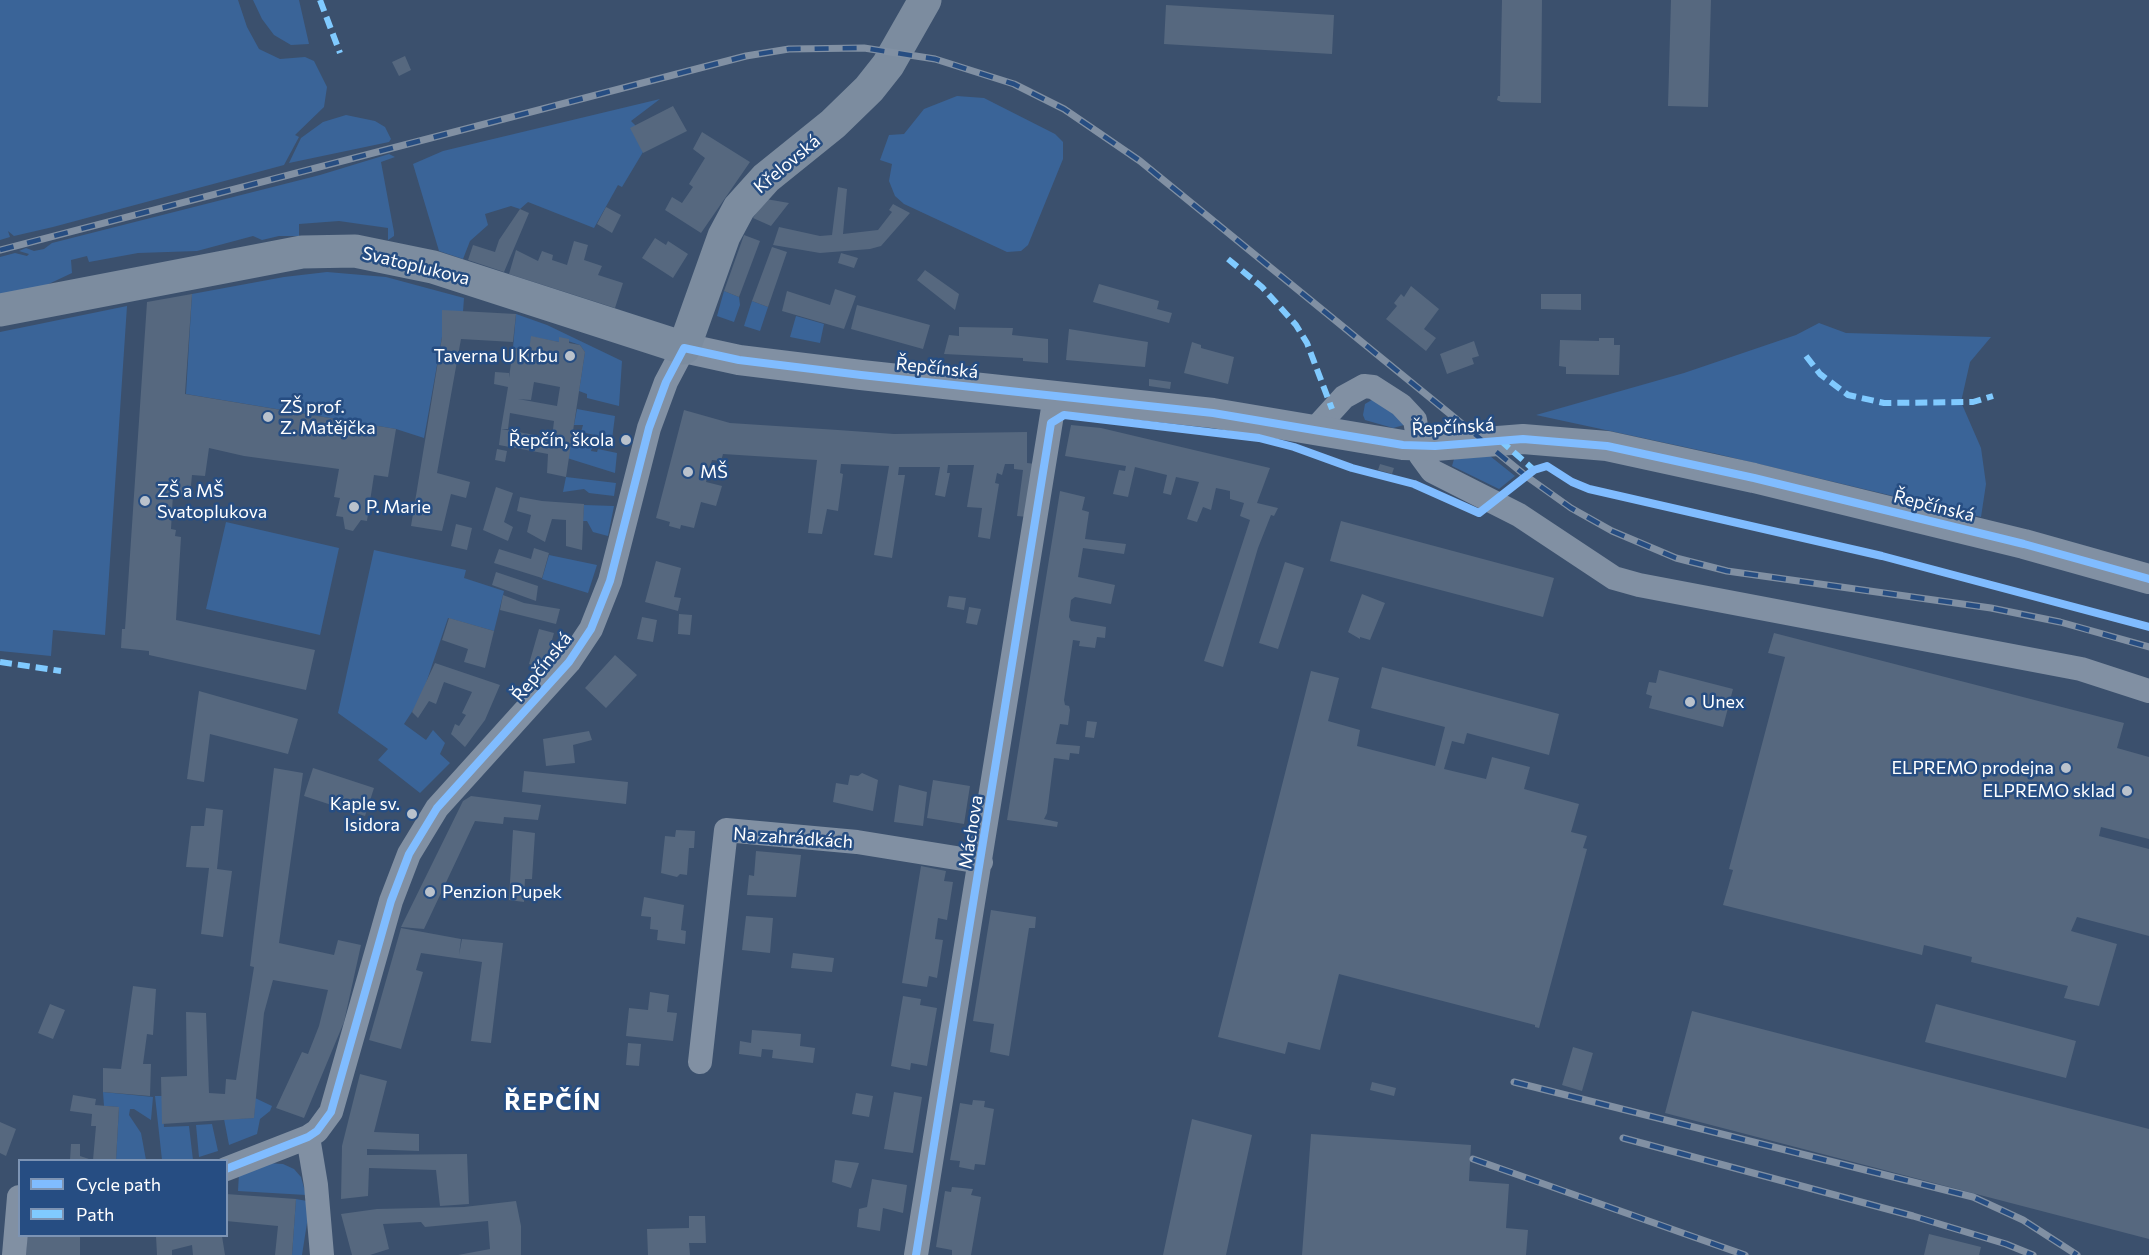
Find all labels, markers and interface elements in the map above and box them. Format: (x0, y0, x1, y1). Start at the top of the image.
street label: Křelovská (749, 130, 825, 198)
street label: Svatoplukova (360, 242, 472, 290)
place label: Taverna U Krbu (433, 345, 558, 367)
marker: Taverna U Krbu (563, 349, 577, 363)
street label: Řepčínská (895, 353, 979, 383)
place label: ZŠ prof. Z. Matějčka (280, 396, 376, 438)
marker: ZŠ prof. Z. Matějčka (261, 410, 275, 424)
street label: Řepčínská (1411, 414, 1495, 440)
place label: Řepčín, škola (509, 429, 614, 451)
marker: Řepčín, škola (619, 433, 633, 447)
place label: MŠ (700, 461, 728, 483)
marker: MŠ (681, 465, 695, 479)
place label: ZŠ a MŠ Svatoplukova (157, 480, 267, 522)
street label: Řepčínská (1891, 486, 1977, 526)
marker: ZŠ a MŠ Svatoplukova (138, 494, 152, 508)
place label: P. Marie (366, 496, 431, 518)
marker: P. Marie (347, 500, 361, 514)
street label: Řepčínská (508, 628, 576, 706)
place label: Unex (1702, 691, 1745, 713)
marker: Unex (1683, 695, 1697, 709)
place label: ELPREMO prodejna (1891, 757, 2054, 779)
marker: ELPREMO prodejna (2059, 761, 2073, 775)
place label: ELPREMO sklad (1983, 780, 2115, 802)
marker: ELPREMO sklad (2120, 784, 2134, 798)
place label: Kaple sv. Isidora (330, 793, 400, 836)
street label: Máchova (955, 794, 987, 870)
marker: Kaple sv. Isidora (405, 807, 419, 821)
street label: Na zahrádkách (732, 823, 854, 853)
place label: Penzion Pupek (442, 881, 562, 903)
marker: Penzion Pupek (423, 885, 437, 899)
district label: ŘEPČÍN (504, 1088, 602, 1116)
legend (18, 1159, 228, 1237)
text: Cycle path (76, 1173, 161, 1195)
text: Path (76, 1203, 114, 1225)

